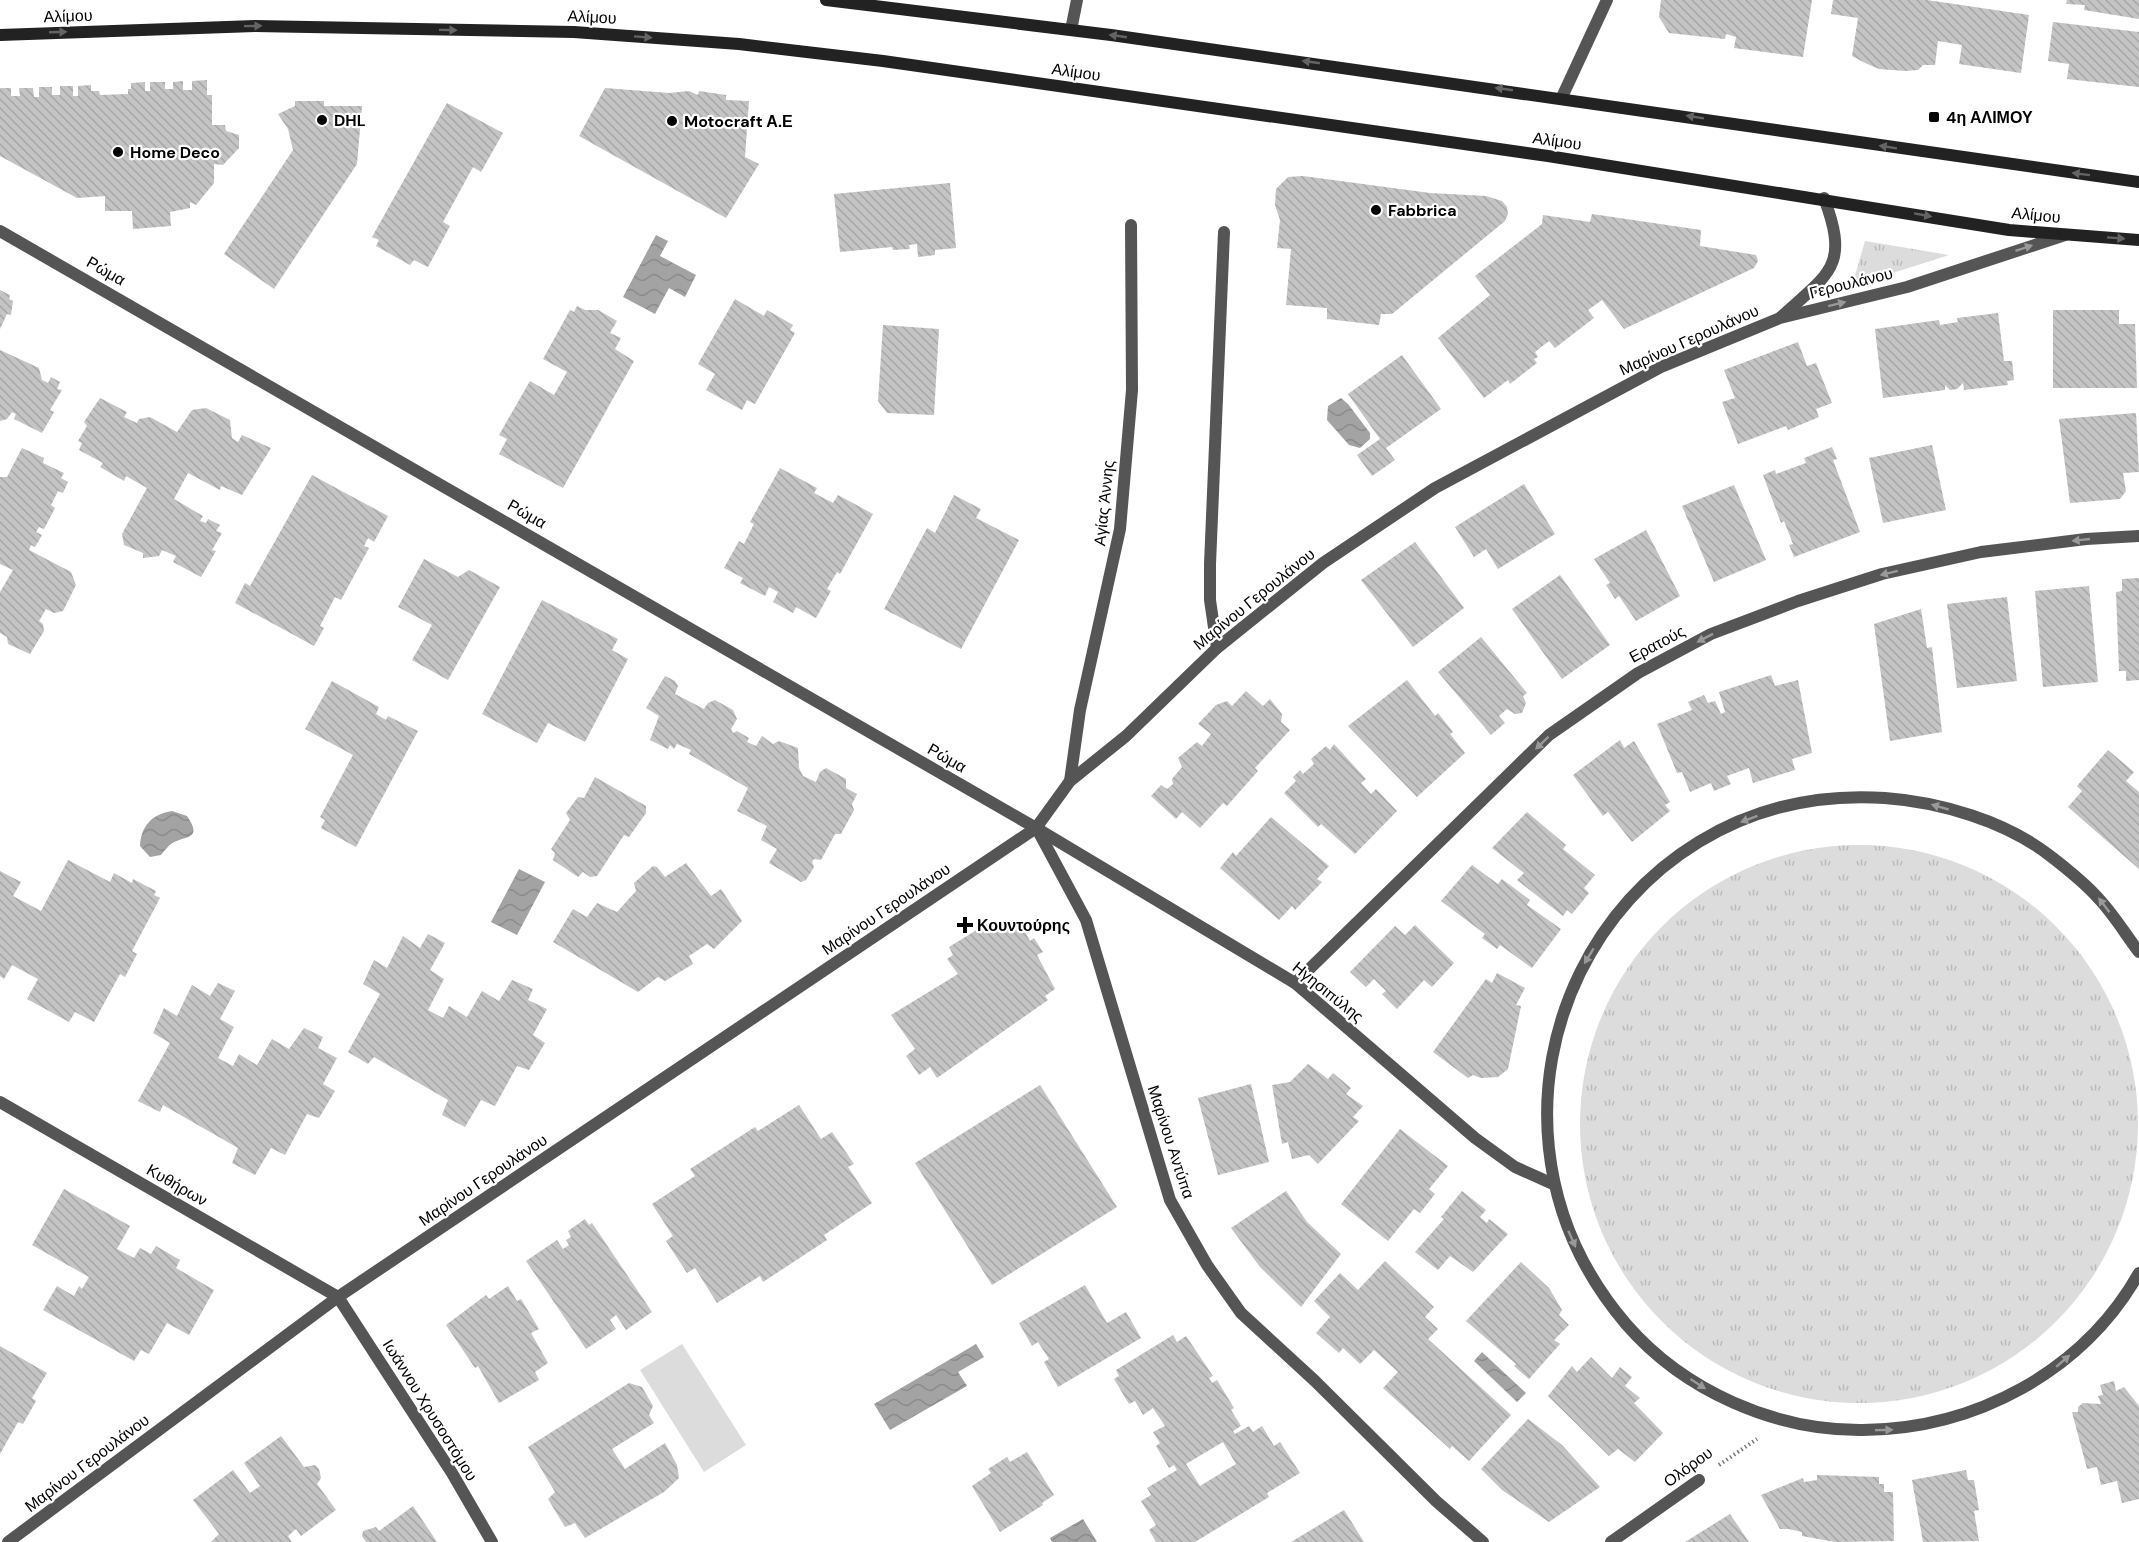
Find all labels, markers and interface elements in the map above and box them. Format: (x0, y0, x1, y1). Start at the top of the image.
street label: Αλίμου (43, 5, 93, 27)
street label: Αλίμου (567, 5, 617, 29)
one-way arrow (244, 21, 263, 31)
one-way arrow (439, 25, 458, 34)
one-way arrow (49, 28, 68, 37)
one-way arrow (1108, 31, 1127, 40)
one-way arrow (634, 32, 653, 42)
street label: Αλίμου (1050, 58, 1102, 86)
one-way arrow (1301, 58, 1320, 67)
one-way arrow (1494, 85, 1513, 94)
place label: 4η ΑΛΙΜΟΥ (1946, 107, 2033, 128)
place label: DHL (334, 110, 366, 131)
marker: 4η ΑΛΙΜΟΥ (1927, 110, 1941, 124)
place label: Motocraft Α.Ε (684, 111, 793, 132)
marker: DHL (315, 113, 329, 127)
one-way arrow (1686, 113, 1705, 122)
marker: Motocraft Α.Ε (665, 114, 679, 128)
street label: Αλίμου (1531, 127, 1583, 155)
place label: Home Deco (130, 142, 220, 163)
one-way arrow (1878, 142, 1897, 151)
marker: Home Deco (111, 145, 125, 159)
one-way arrow (2071, 170, 2090, 179)
place label: Fabbrica (1388, 200, 1457, 221)
street label: Αλίμου (2010, 202, 2062, 228)
marker: Fabbrica (1369, 203, 1383, 217)
one-way arrow (1914, 211, 1933, 220)
one-way arrow (2107, 234, 2126, 243)
one-way arrow (2015, 243, 2033, 253)
street label: Ρώμα (83, 251, 129, 291)
street label: Γερουλάνου (1807, 262, 1895, 304)
one-way arrow (1828, 298, 1846, 308)
street label: Μαρίνου Γερουλάνου (1616, 300, 1762, 380)
street label: Αγίας Άννης (1089, 459, 1119, 547)
street label: Ρώμα (504, 494, 550, 534)
one-way arrow (2071, 535, 2090, 545)
street label: Μαρίνου Γερουλάνου (1189, 543, 1319, 655)
one-way arrow (1879, 569, 1898, 578)
street label: Ερατούς (1625, 620, 1689, 667)
one-way arrow (1696, 632, 1714, 642)
one-way arrow (1535, 735, 1549, 749)
street label: Ρώμα (924, 738, 970, 778)
one-way arrow (1931, 801, 1949, 811)
one-way arrow (1740, 815, 1758, 824)
street label: Μαρίνου Γερουλάνου (818, 858, 954, 960)
one-way arrow (2098, 898, 2110, 914)
place label: Κουντούρης (977, 915, 1070, 936)
marker: Κουντούρης (958, 918, 972, 932)
one-way arrow (1583, 948, 1594, 964)
street label: Ηγησιπύλης (1288, 957, 1368, 1027)
street label: Μαρίνου Αντύπα (1143, 1083, 1199, 1201)
street label: Μαρίνου Γερουλάνου (415, 1129, 551, 1231)
street label: Κυθήρων (143, 1159, 211, 1211)
one-way arrow (1567, 1231, 1577, 1249)
street label: Ιωάννου Χρυσοστόμου (378, 1335, 482, 1485)
one-way arrow (2055, 1355, 2070, 1368)
one-way arrow (1690, 1378, 1706, 1389)
street label: Μαρίνου Γερουλάνου (21, 1409, 153, 1517)
one-way arrow (1875, 1425, 1894, 1435)
street label: Ολόρου (1659, 1442, 1717, 1492)

